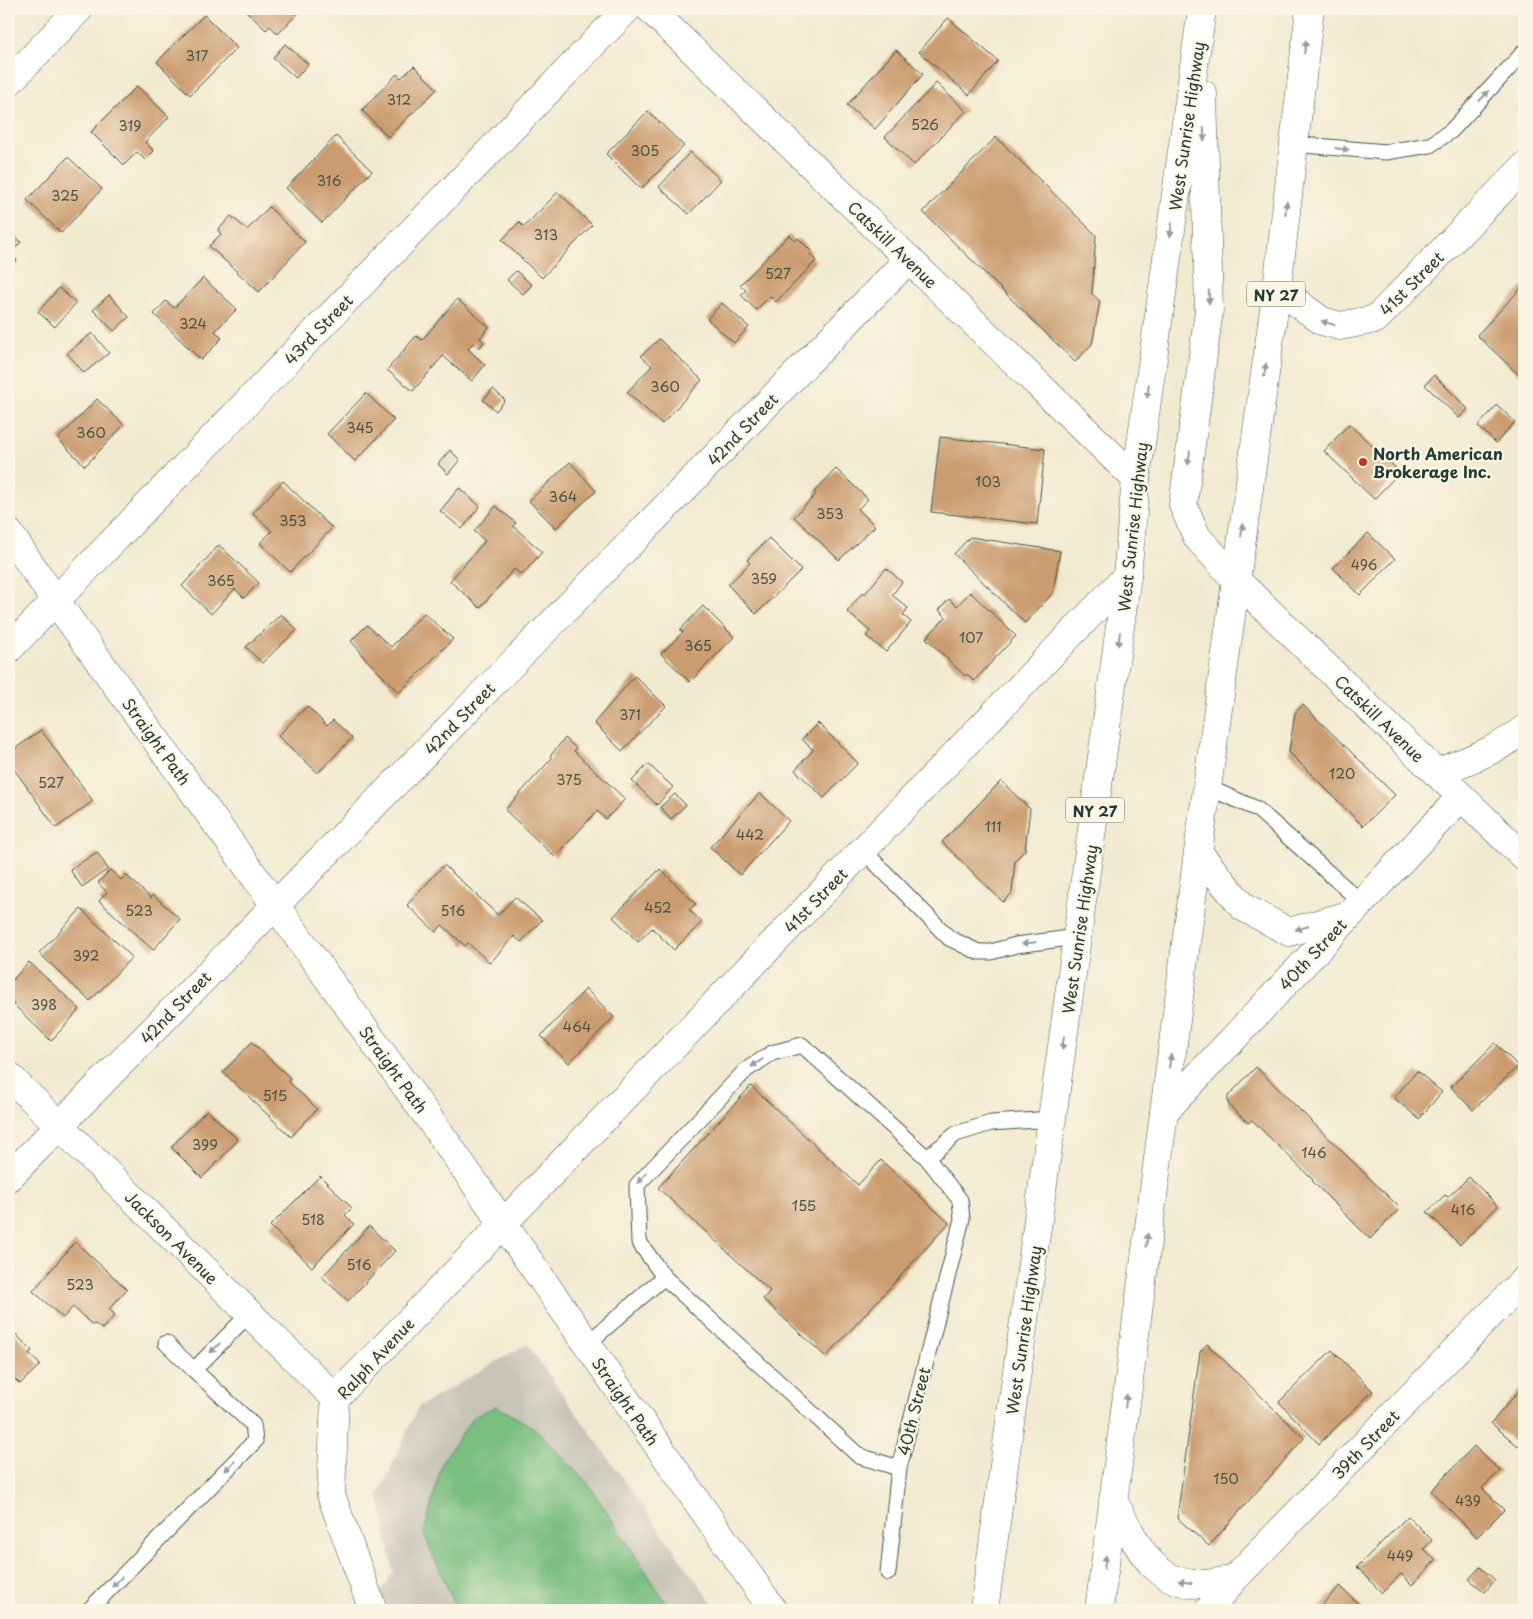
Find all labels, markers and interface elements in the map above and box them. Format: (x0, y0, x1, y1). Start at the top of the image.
one-way arrow (1301, 39, 1309, 55)
street label: West Sunrise Highway (1162, 40, 1210, 212)
house number: 317 (186, 45, 208, 66)
house number: 312 (387, 89, 411, 110)
one-way arrow (1478, 90, 1490, 102)
house number: 526 (911, 114, 939, 135)
house number: 319 (119, 115, 141, 136)
one-way arrow (1200, 126, 1208, 142)
house number: 305 (631, 140, 659, 161)
one-way arrow (1334, 145, 1350, 153)
house number: 316 (317, 170, 341, 191)
house number: 325 (51, 185, 79, 206)
street label: Catskill Avenue (843, 195, 943, 293)
one-way arrow (1282, 200, 1290, 216)
one-way arrow (1167, 223, 1175, 239)
house number: 313 (534, 224, 558, 245)
street label: 41st Street (1373, 245, 1449, 321)
house number: 527 (765, 263, 791, 284)
road number: NY 27 (1247, 282, 1305, 306)
street label: 43rd Street (278, 288, 358, 370)
one-way arrow (1205, 289, 1213, 305)
house number: 324 (179, 313, 207, 334)
one-way arrow (1321, 319, 1336, 326)
one-way arrow (1262, 361, 1270, 377)
house number: 360 (650, 376, 680, 397)
one-way arrow (1144, 384, 1152, 400)
street label: 42nd Street (701, 387, 783, 471)
house number: 345 (346, 417, 374, 438)
house number: 360 (76, 422, 106, 443)
street label: West Sunrise Highway (1111, 441, 1153, 613)
place label: North American Brokerage Inc. (1373, 441, 1503, 483)
one-way arrow (1185, 450, 1193, 466)
marker: North American Brokerage Inc. (1357, 456, 1369, 468)
house number: 103 (975, 471, 1001, 492)
house number: 364 (549, 486, 577, 507)
house number: 353 (816, 503, 844, 524)
house number: 353 (279, 510, 307, 531)
one-way arrow (1238, 522, 1246, 538)
house number: 496 (1351, 554, 1378, 575)
house number: 359 (751, 568, 777, 589)
house number: 365 (207, 570, 235, 591)
house number: 107 (959, 627, 983, 648)
one-way arrow (1114, 632, 1122, 648)
house number: 365 (684, 635, 712, 656)
street label: Catskill Avenue (1330, 669, 1430, 767)
street label: 42nd Street (418, 676, 500, 760)
street label: Straight Path (117, 692, 197, 790)
house number: 371 (619, 704, 641, 725)
house number: 120 (1329, 763, 1355, 784)
house number: 375 (556, 769, 582, 790)
house number: 527 (38, 772, 64, 793)
road number: NY 27 (1066, 798, 1124, 822)
house number: 111 (984, 816, 1002, 837)
house number: 442 (736, 824, 764, 845)
street label: West Sunrise Highway (1055, 843, 1103, 1015)
street label: 41st Street (778, 862, 852, 938)
house number: 452 (644, 897, 672, 918)
house number: 523 (125, 900, 153, 921)
house number: 516 (441, 900, 466, 921)
street label: 40th Street (1272, 912, 1352, 995)
one-way arrow (1294, 924, 1310, 932)
one-way arrow (1021, 939, 1037, 947)
house number: 392 (73, 945, 99, 966)
street label: 42nd Street (134, 965, 216, 1049)
house number: 398 (31, 994, 57, 1015)
house number: 464 (563, 1016, 591, 1037)
street label: Straight Path (354, 1020, 434, 1118)
one-way arrow (1059, 1035, 1067, 1051)
one-way arrow (1167, 1053, 1175, 1069)
one-way arrow (750, 1058, 764, 1068)
house number: 515 (263, 1085, 287, 1106)
house number: 399 (192, 1134, 218, 1155)
house number: 146 (1301, 1142, 1327, 1163)
one-way arrow (637, 1171, 648, 1184)
street label: Jackson Avenue (120, 1185, 224, 1289)
house number: 155 (792, 1195, 816, 1216)
house number: 416 (1451, 1199, 1475, 1220)
house number: 518 (301, 1209, 325, 1230)
one-way arrow (1143, 1231, 1151, 1247)
street label: West Sunrise Highway (999, 1244, 1047, 1416)
house number: 516 (347, 1254, 372, 1275)
house number: 523 (66, 1274, 94, 1295)
street label: Ralph Avenue (331, 1312, 419, 1404)
one-way arrow (209, 1342, 221, 1354)
street label: Straight Path (587, 1352, 665, 1450)
street label: 40th Street (890, 1364, 936, 1458)
one-way arrow (1122, 1392, 1130, 1408)
street label: 39th Street (1326, 1403, 1405, 1484)
one-way arrow (225, 1460, 237, 1472)
house number: 150 (1213, 1468, 1239, 1489)
house number: 439 (1455, 1490, 1481, 1511)
house number: 449 (1387, 1545, 1413, 1566)
one-way arrow (1102, 1554, 1110, 1570)
one-way arrow (111, 1576, 123, 1588)
one-way arrow (1177, 1577, 1193, 1585)

